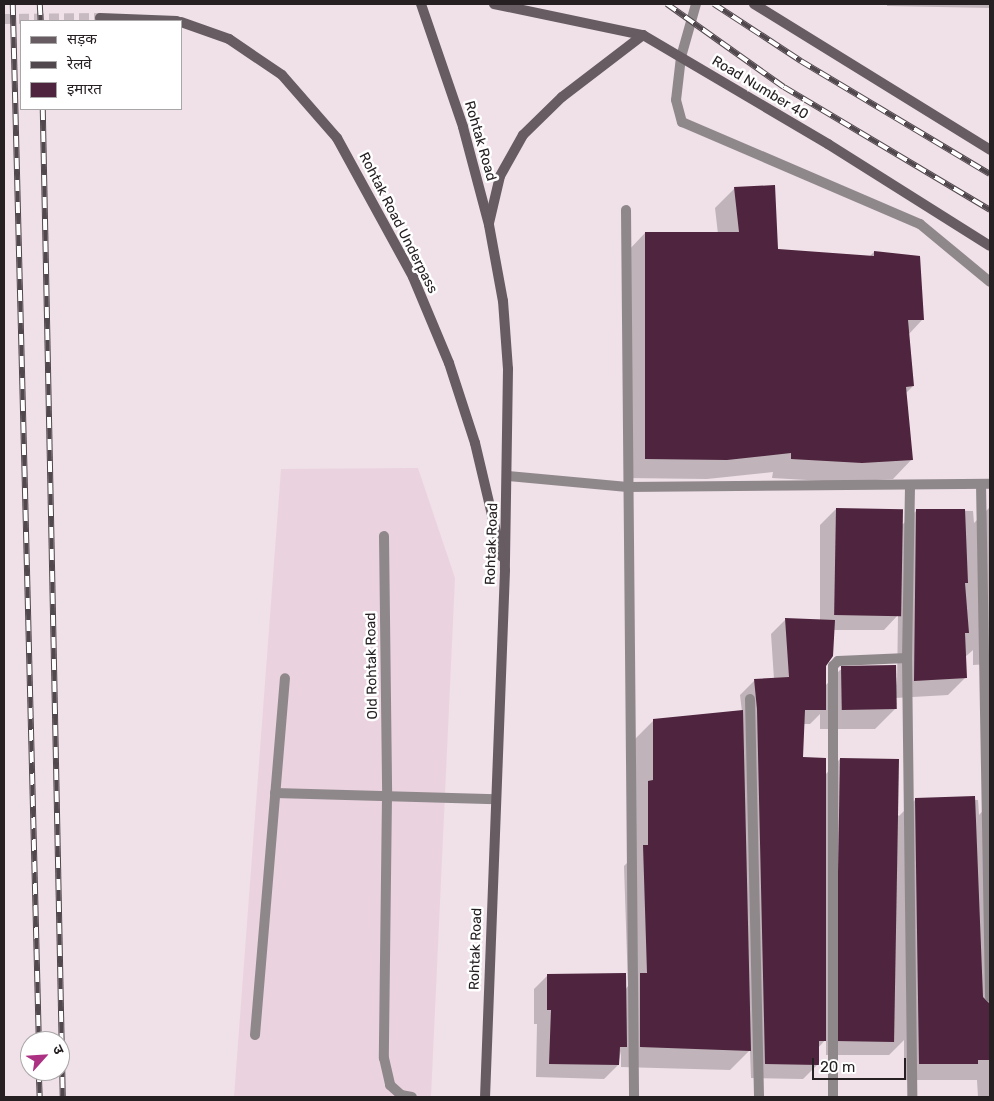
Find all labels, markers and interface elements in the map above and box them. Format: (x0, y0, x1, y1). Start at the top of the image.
legend (20, 20, 182, 110)
text: सड़क (67, 30, 97, 48)
street label: Road Number 40 (709, 53, 811, 123)
text: रेलवे (67, 55, 92, 73)
text: इमारत (67, 80, 102, 98)
street label: Rohtak Road (461, 99, 499, 183)
street label: Rohtak Road Underpass (355, 150, 441, 296)
street label: Rohtak Road (482, 502, 502, 586)
street label: Old Rohtak Road (363, 612, 381, 720)
street label: Rohtak Road (466, 907, 486, 991)
north arrow (20, 1031, 70, 1081)
text: उ (49, 1042, 67, 1057)
scale bar (814, 1048, 908, 1080)
text: 20 m (820, 1058, 855, 1076)

